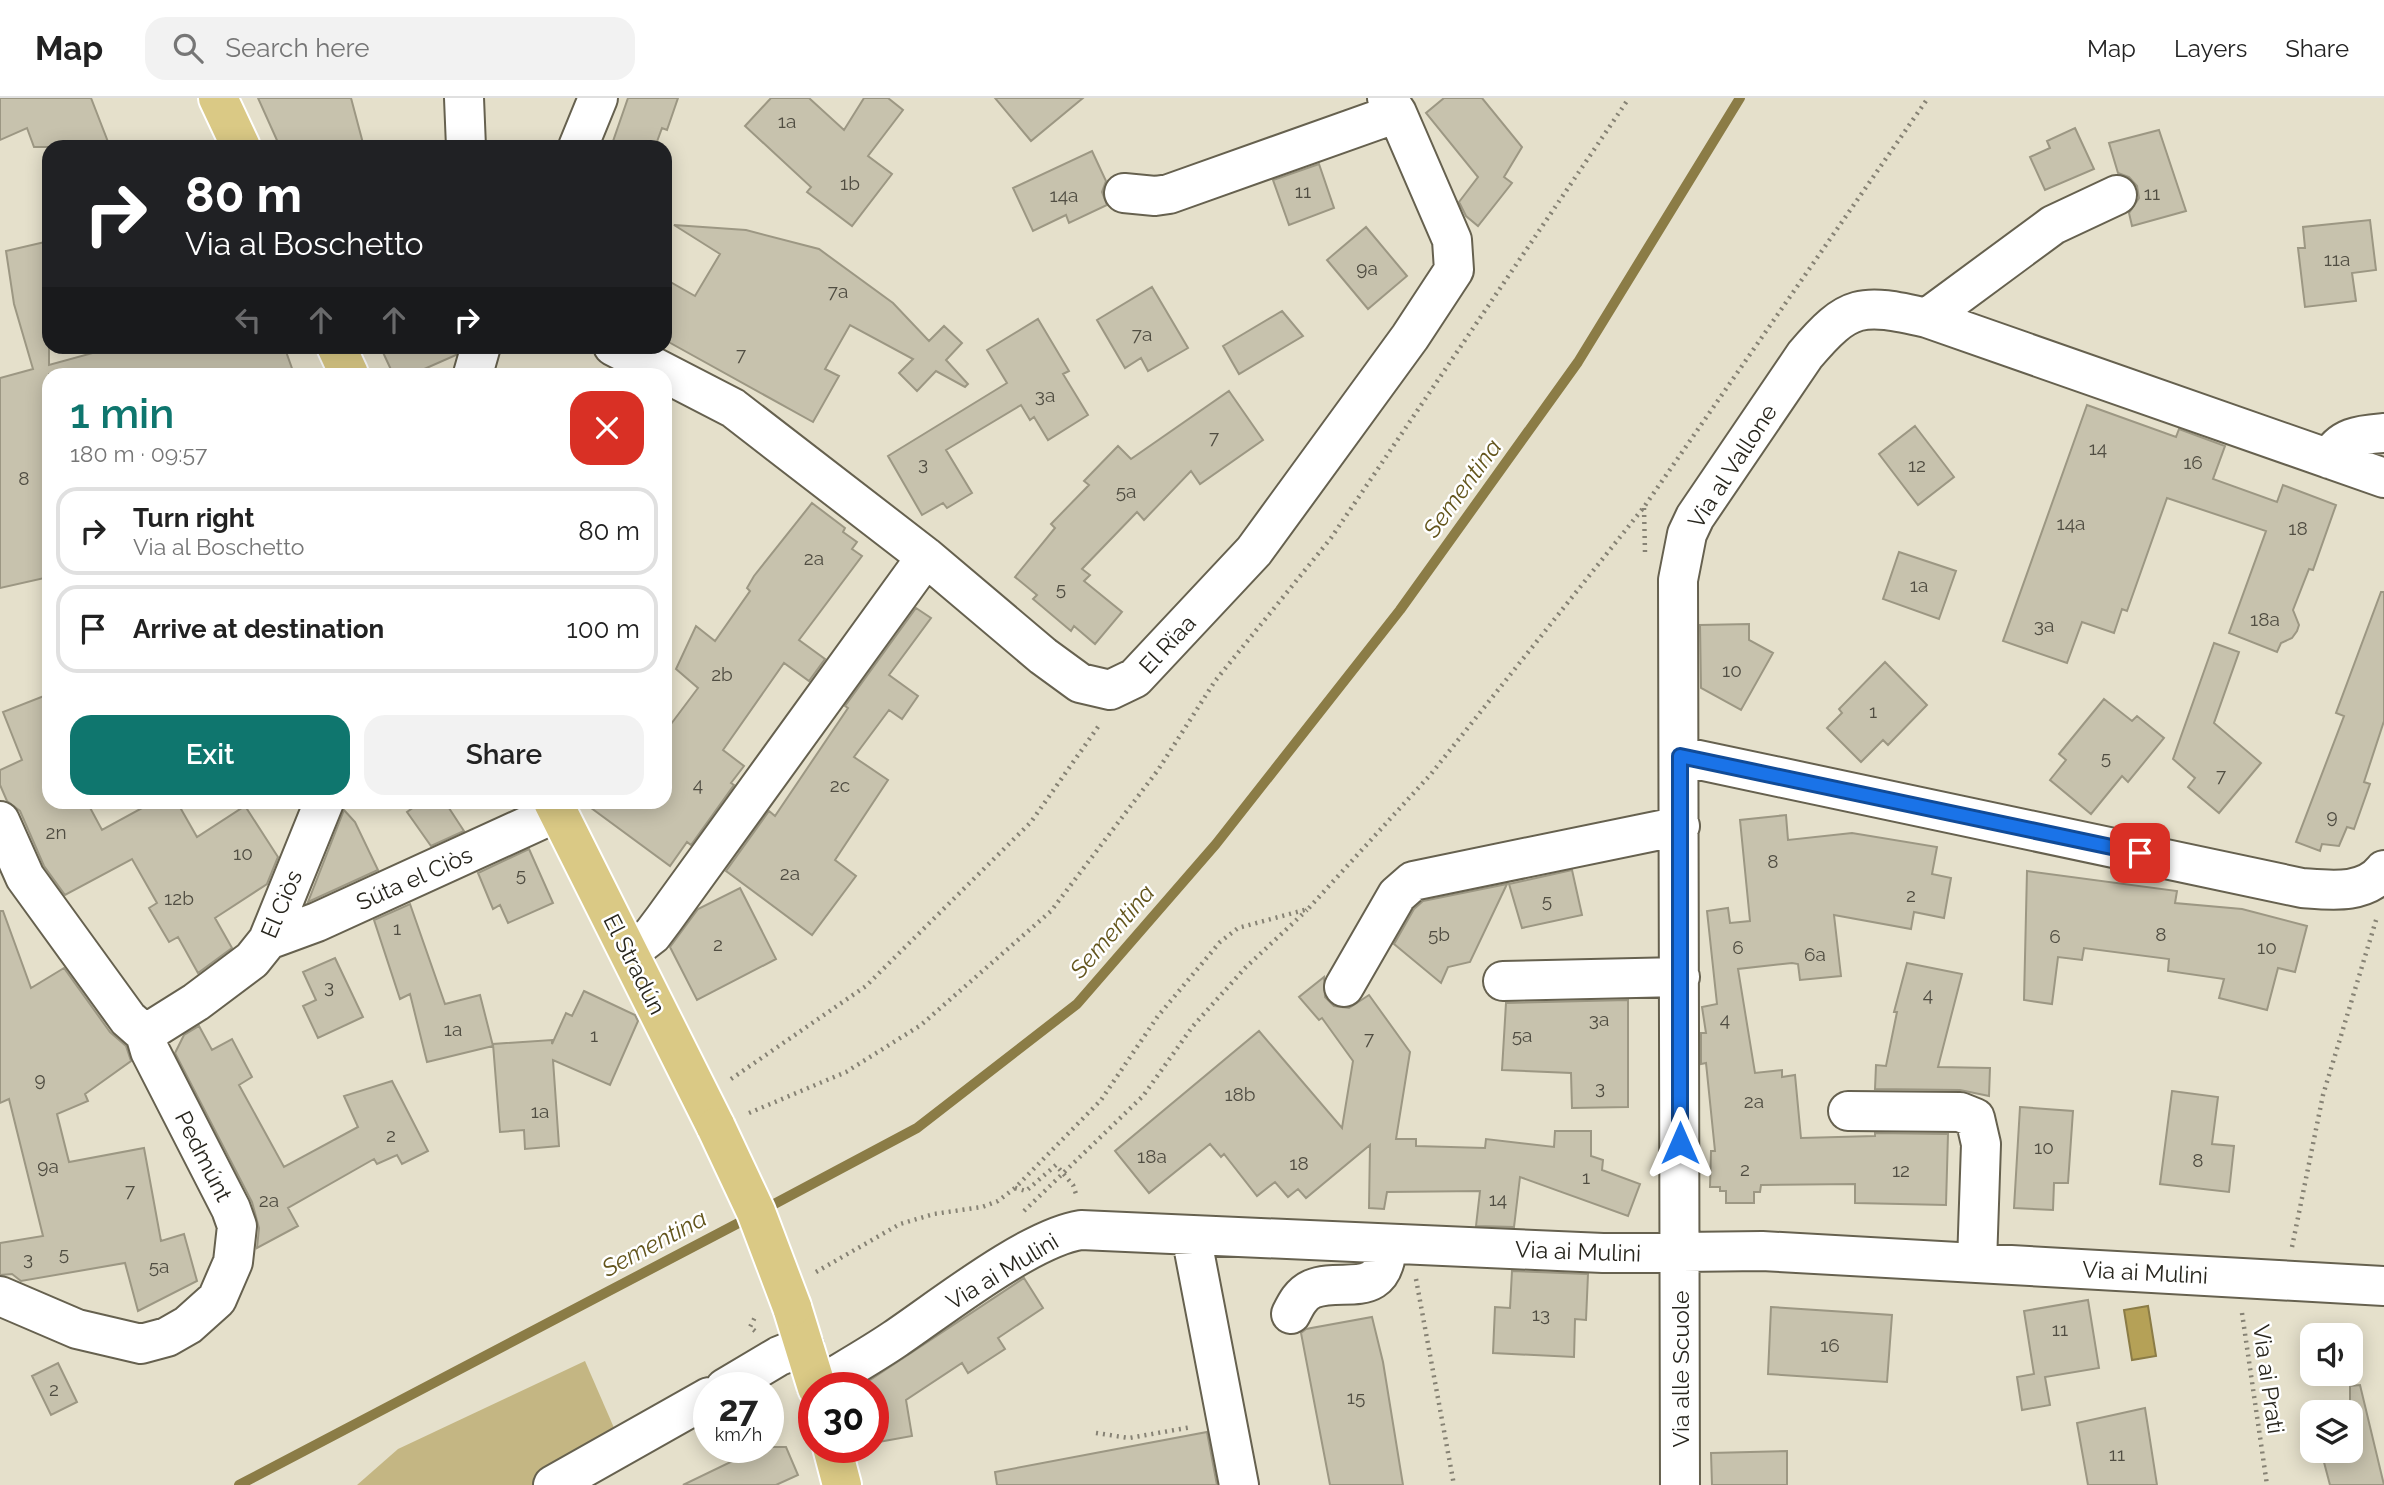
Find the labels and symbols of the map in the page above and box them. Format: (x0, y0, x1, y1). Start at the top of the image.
house number: 1a (778, 110, 796, 132)
house number: 1b (840, 172, 860, 194)
house number: 11 (1295, 180, 1311, 202)
house number: 11 (2144, 182, 2160, 204)
house number: 14a (1050, 184, 1078, 206)
house number: 11a (2324, 248, 2350, 270)
house number: 9a (1356, 257, 1378, 279)
house number: 7a (828, 280, 848, 302)
house number: 7a (1132, 323, 1152, 345)
house number: 7 (736, 343, 746, 365)
house number: 3a (1035, 384, 1055, 406)
street label: Via al Vallone (1682, 399, 1782, 533)
house number: 7 (1209, 426, 1219, 448)
water label: Sementina (1416, 433, 1507, 544)
house number: 14 (2089, 437, 2107, 459)
house number: 16 (2183, 451, 2203, 473)
house number: 3 (918, 452, 928, 474)
house number: 12 (1908, 454, 1926, 476)
house number: 8 (18, 467, 30, 489)
house number: 5a (1116, 480, 1136, 502)
house number: 14a (2057, 512, 2085, 534)
house number: 18 (2288, 517, 2308, 539)
house number: 2a (804, 547, 824, 569)
house number: 1a (1910, 574, 1928, 596)
house number: 5 (1056, 577, 1066, 599)
house number: 18a (2250, 608, 2280, 630)
street label: El Rïaa (1133, 609, 1201, 679)
house number: 3a (2034, 614, 2054, 636)
house number: 10 (1722, 659, 1742, 681)
house number: 2b (711, 663, 733, 685)
house number: 1 (1869, 700, 1877, 722)
house number: 5 (2101, 746, 2111, 768)
house number: 7 (2216, 764, 2226, 786)
house number: 4 (693, 773, 703, 795)
house number: 2c (830, 774, 850, 796)
house number: 9 (2326, 805, 2338, 827)
house number: 2n (46, 821, 66, 843)
pin (2110, 823, 2170, 883)
street label: Súta el Ciòs (352, 840, 476, 916)
house number: 10 (233, 842, 253, 864)
house number: 8 (1767, 850, 1779, 872)
house number: 2a (780, 862, 800, 884)
house number: 5 (516, 863, 526, 885)
street label: El Ciòs (255, 866, 307, 942)
water label: Sementina (1063, 878, 1161, 985)
house number: 2 (1906, 884, 1916, 906)
house number: 12b (164, 887, 194, 909)
house number: 5 (1542, 889, 1552, 911)
street label: El Stradún (598, 909, 672, 1019)
house number: 1 (393, 917, 401, 939)
house number: 5b (1428, 923, 1450, 945)
house number: 8 (2155, 923, 2167, 945)
house number: 6 (2049, 925, 2061, 947)
house number: 2 (713, 933, 723, 955)
house number: 6 (1732, 936, 1744, 958)
house number: 10 (2257, 936, 2277, 958)
house number: 6a (1804, 943, 1826, 965)
house number: 3 (324, 975, 334, 997)
house number: 4 (1923, 983, 1933, 1005)
house number: 3a (1589, 1008, 1609, 1030)
house number: 4 (1720, 1008, 1730, 1030)
house number: 1a (444, 1018, 462, 1040)
house number: 1 (590, 1024, 598, 1046)
house number: 5a (1512, 1024, 1532, 1046)
house number: 7 (1364, 1027, 1374, 1049)
house number: 9 (34, 1068, 46, 1090)
house number: 3 (1595, 1076, 1605, 1098)
house number: 18b (1224, 1083, 1256, 1105)
house number: 2a (1744, 1090, 1764, 1112)
house number: 1a (531, 1100, 549, 1122)
street label: Pedmúnt (170, 1106, 238, 1206)
position arrow (1643, 1106, 1717, 1180)
house number: 2 (386, 1124, 396, 1146)
house number: 10 (2034, 1136, 2054, 1158)
house number: 18a (1137, 1145, 1167, 1167)
house number: 8 (2192, 1149, 2204, 1171)
house number: 18 (1289, 1152, 1309, 1174)
house number: 9a (37, 1155, 59, 1177)
house number: 2 (1740, 1158, 1750, 1180)
house number: 12 (1892, 1159, 1910, 1181)
house number: 1 (1582, 1166, 1590, 1188)
house number: 7 (125, 1179, 135, 1201)
house number: 14 (1489, 1188, 1507, 1210)
house number: 2a (259, 1189, 279, 1211)
water label: Sementina (596, 1203, 711, 1283)
street label: Via ai Mulini (941, 1227, 1063, 1315)
street label: Via ai Mulini (1515, 1235, 1641, 1267)
house number: 5 (59, 1242, 69, 1264)
house number: 3 (23, 1247, 33, 1269)
house number: 5a (149, 1255, 169, 1277)
street label: Via ai Mulini (2081, 1255, 2209, 1289)
street label: Via alle Scuole (1667, 1290, 1694, 1448)
house number: 13 (1532, 1303, 1550, 1325)
house number: 11 (2052, 1318, 2068, 1340)
street label: Via ai Prati (2248, 1323, 2290, 1435)
house number: 16 (1820, 1334, 1840, 1356)
speed limit sign: 30 (798, 1372, 889, 1463)
house number: 2 (49, 1378, 59, 1400)
house number: 15 (1347, 1386, 1365, 1408)
house number: 11 (2109, 1443, 2125, 1465)

